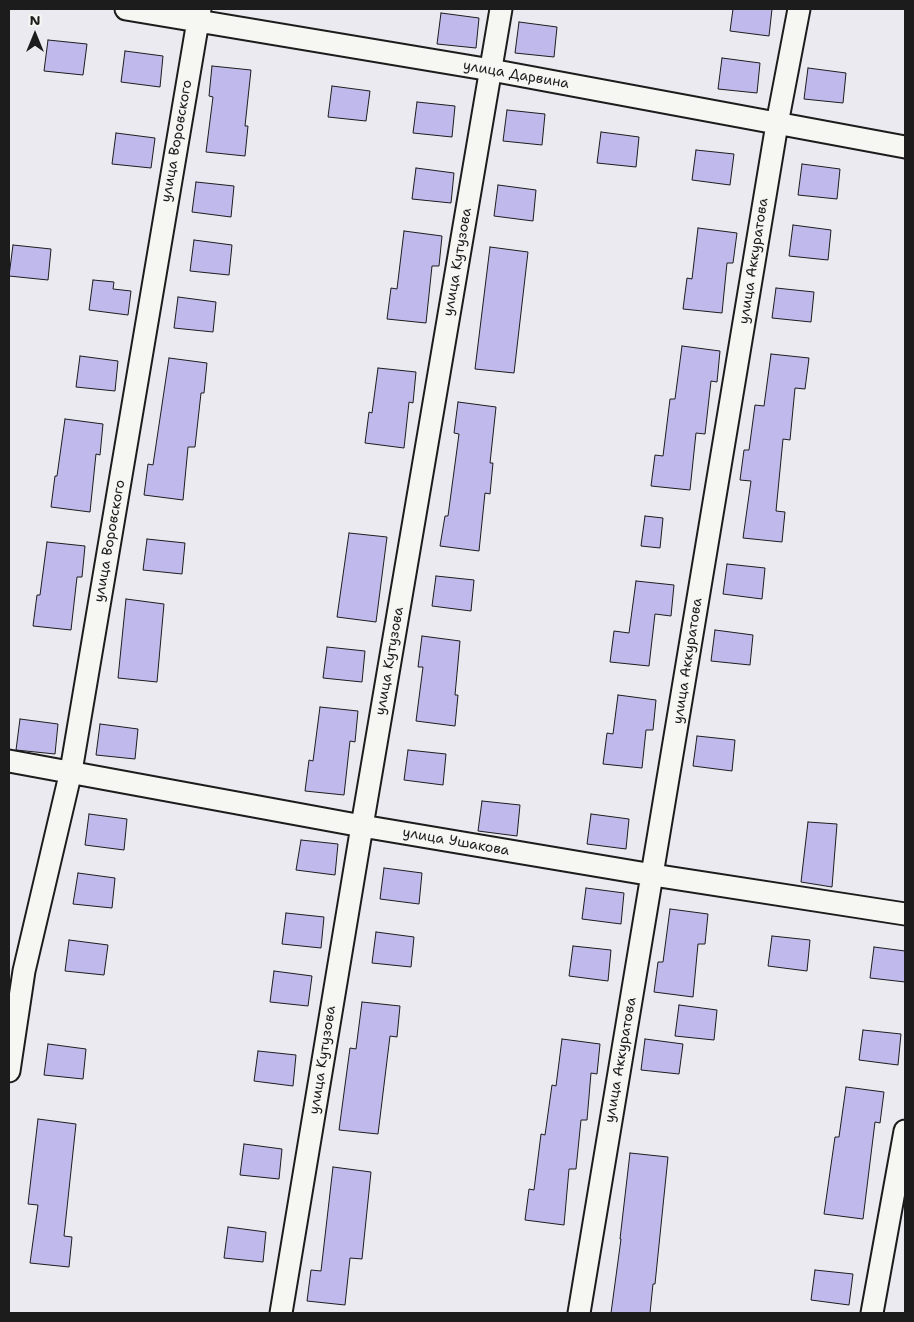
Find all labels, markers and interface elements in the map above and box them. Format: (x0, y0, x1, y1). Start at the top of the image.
north arrow (10, 10, 60, 60)
text: N (29, 11, 41, 29)
street label: улица Дарвина (462, 57, 570, 93)
street label: улица Воровского (158, 79, 196, 203)
street label: улица Аккуратова (736, 197, 772, 325)
street label: улица Кутузова (440, 206, 476, 318)
street label: улица Воровского (91, 479, 129, 603)
street label: улица Аккуратова (670, 597, 706, 725)
street label: улица Кутузова (372, 605, 408, 717)
street label: улица Ушакова (401, 824, 511, 860)
street label: улица Аккуратова (602, 996, 640, 1124)
street label: улица Кутузова (306, 1004, 340, 1116)

